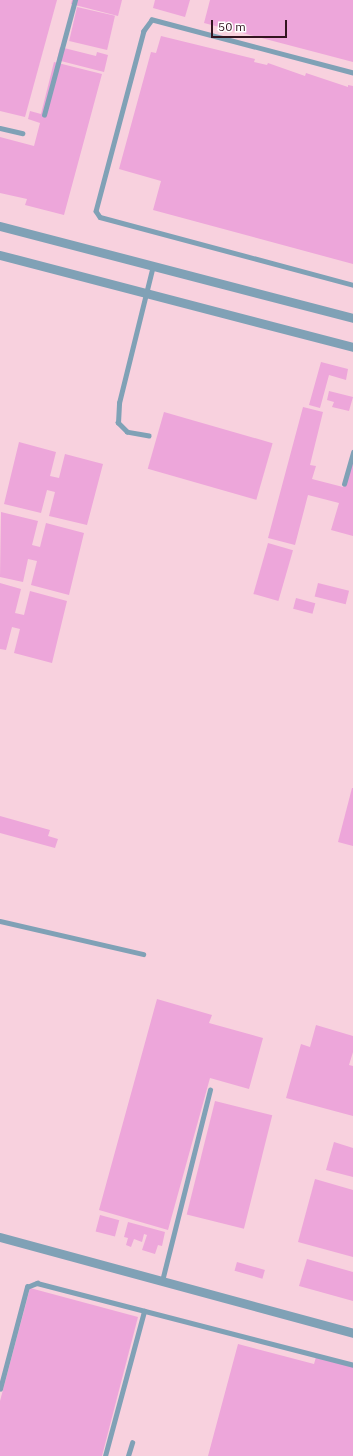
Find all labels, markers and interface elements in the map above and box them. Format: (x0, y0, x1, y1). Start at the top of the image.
scale bar (213, 12, 289, 38)
text: 50 m (218, 19, 246, 34)

